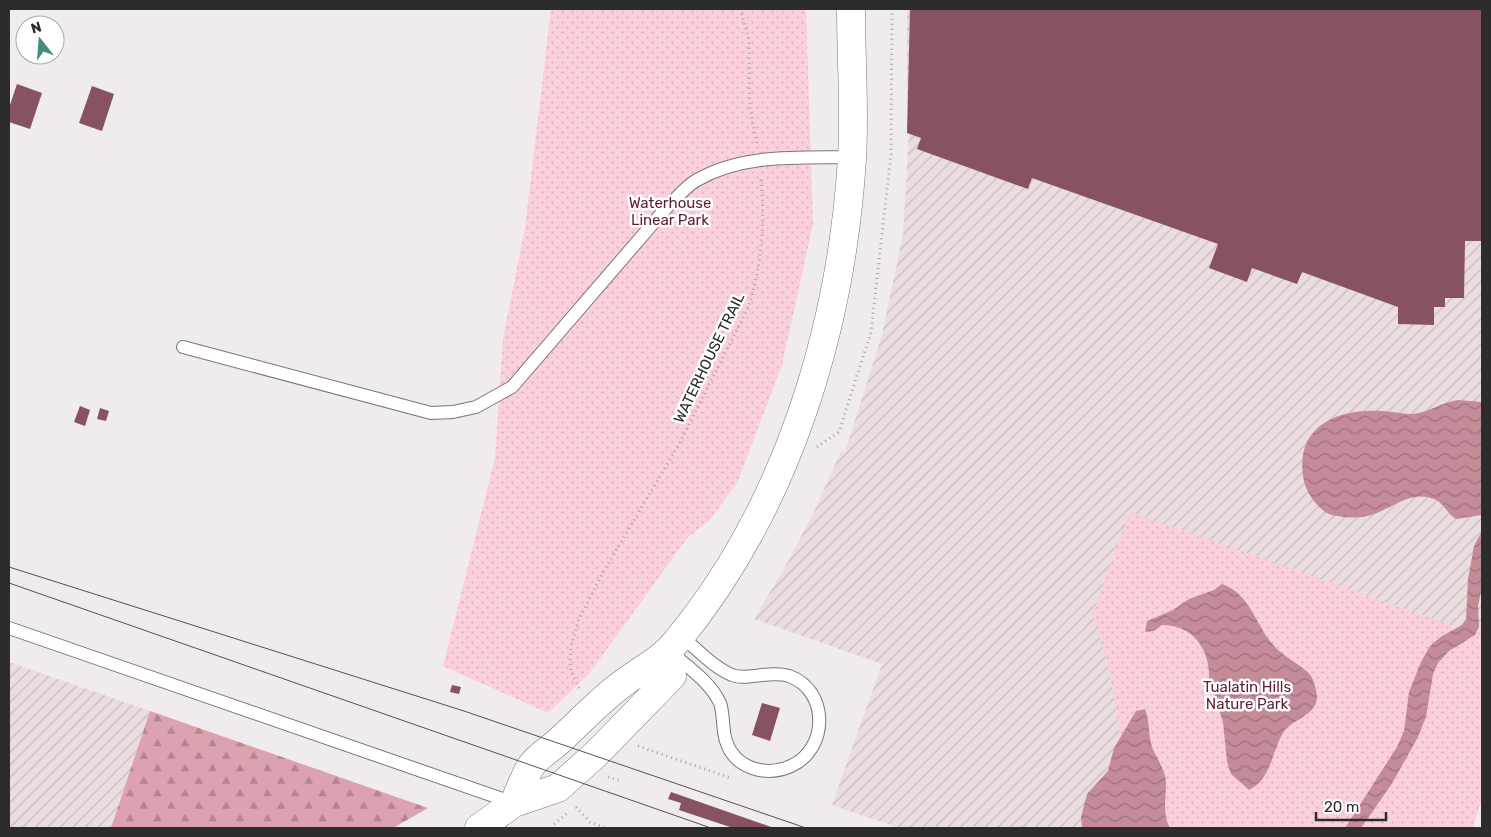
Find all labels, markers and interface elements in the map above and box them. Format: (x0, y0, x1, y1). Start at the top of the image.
north arrow (15, 15, 65, 65)
text: N (29, 18, 44, 38)
park label: Waterhouse Linear Park (629, 194, 711, 229)
street label: WATERHOUSE TRAIL (670, 290, 749, 426)
park label: Tualatin Hills Nature Park (1203, 678, 1291, 713)
scale bar (1316, 790, 1386, 822)
text: 20 m (1324, 798, 1359, 816)

